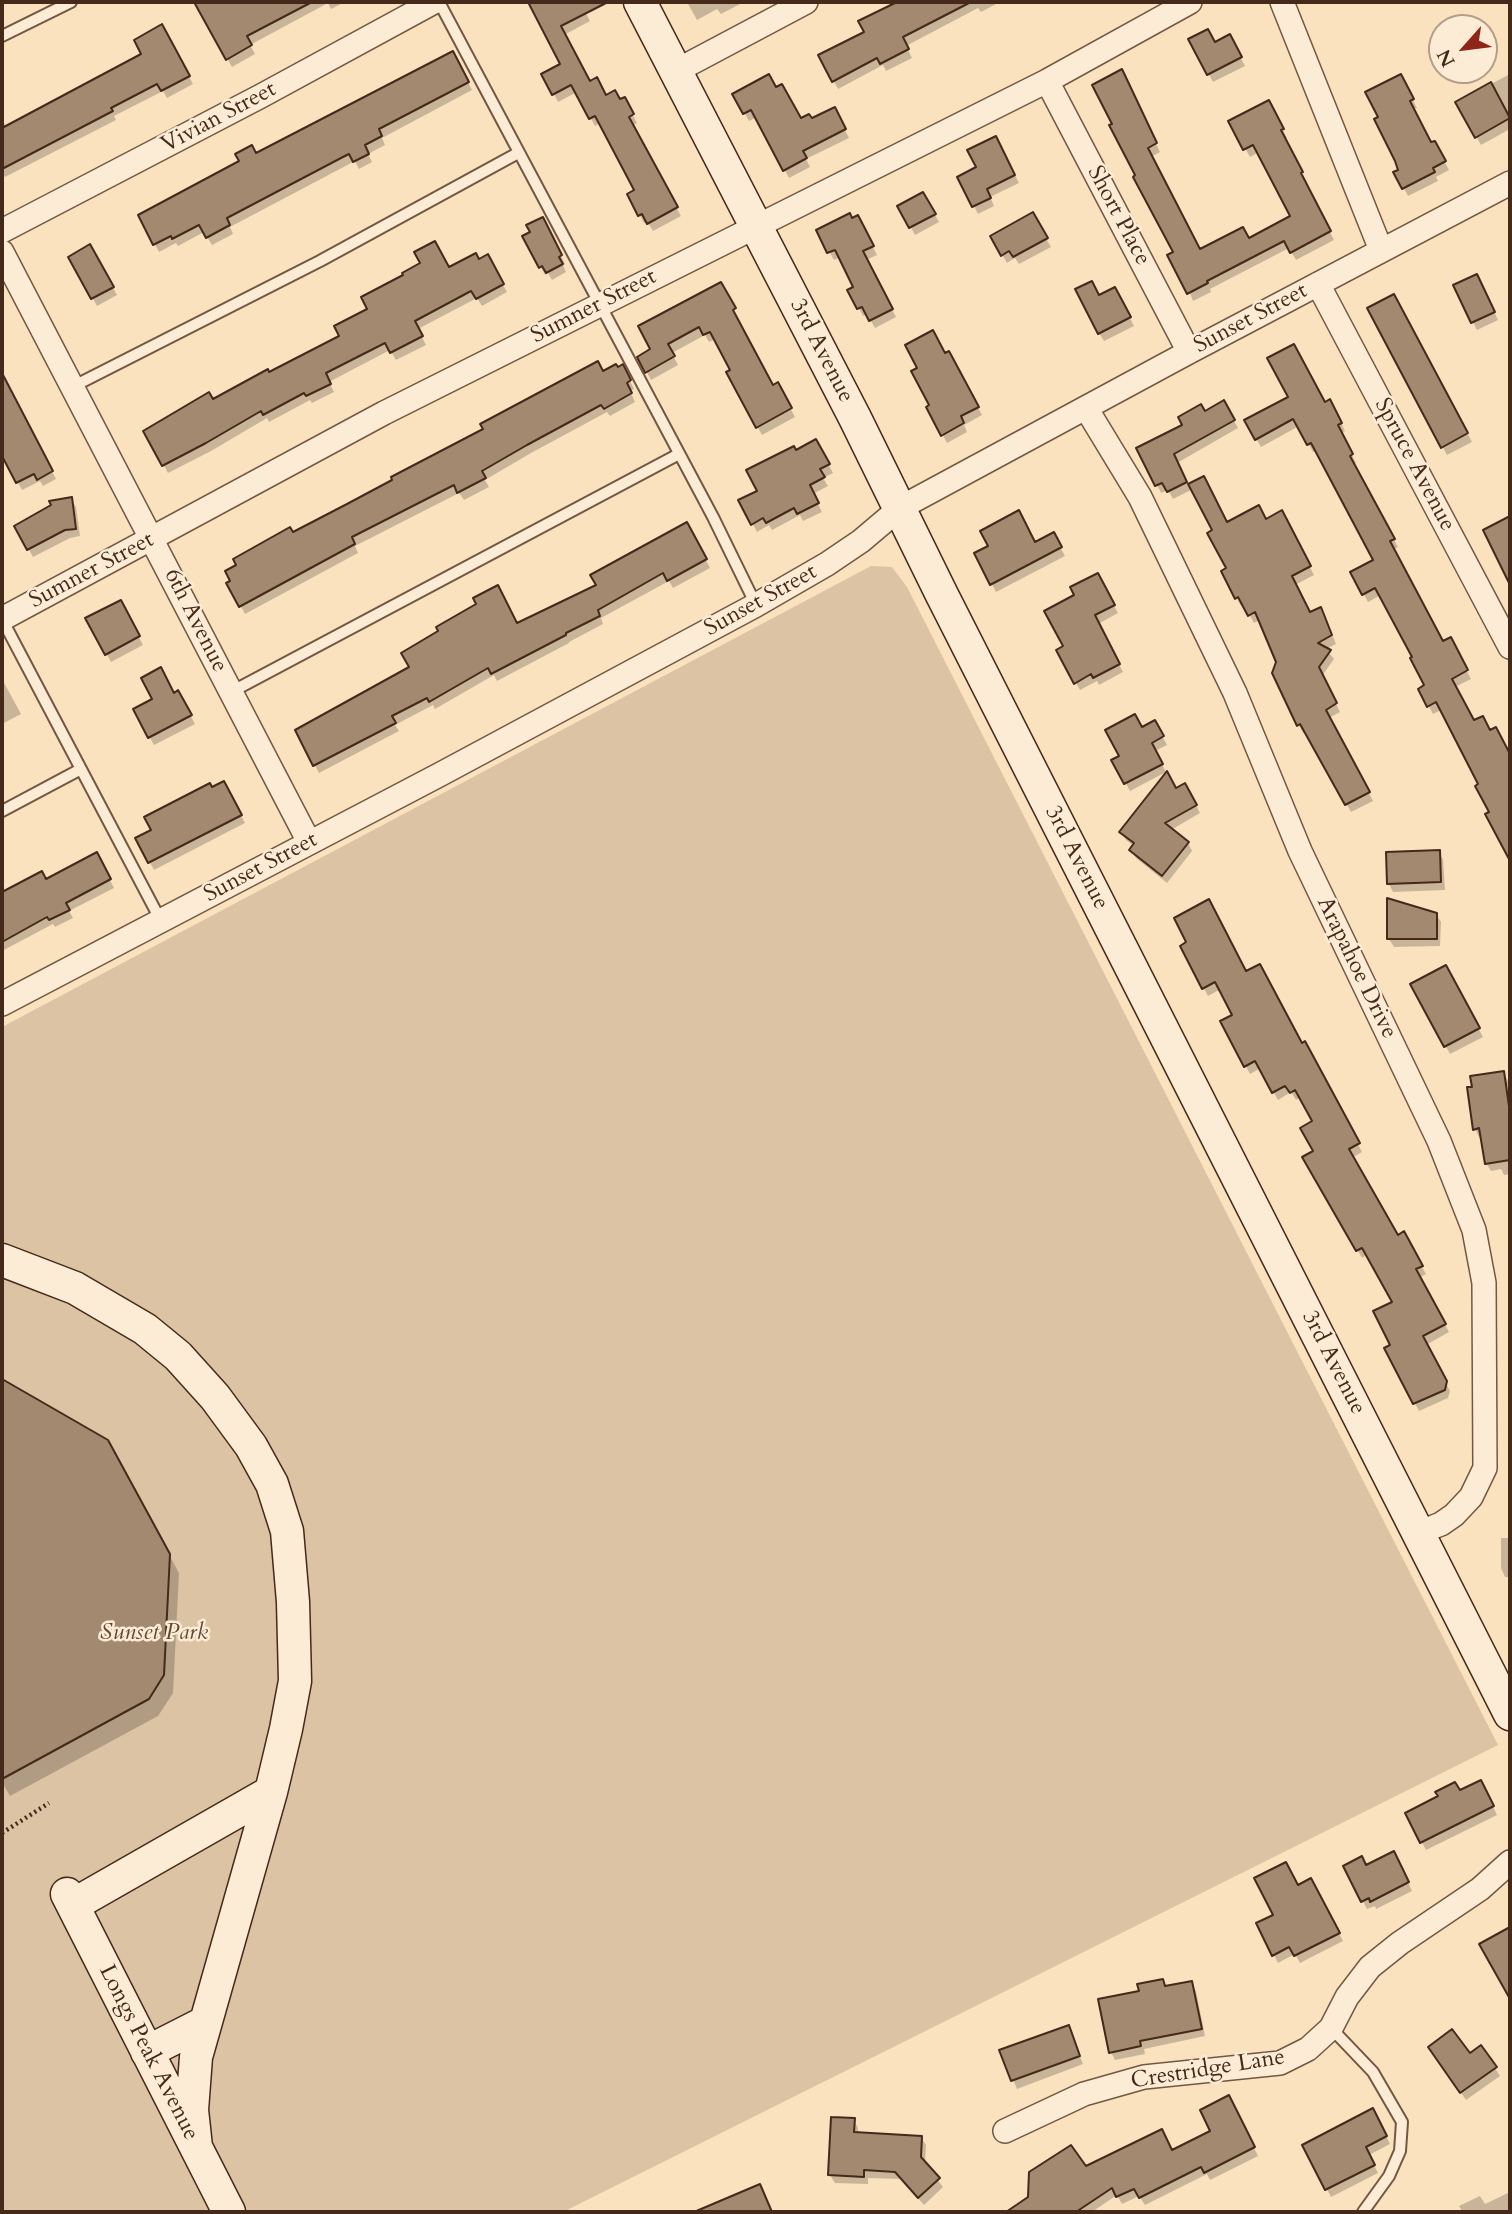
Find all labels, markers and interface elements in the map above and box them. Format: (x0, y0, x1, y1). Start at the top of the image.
north arrow (1428, 14, 1498, 84)
text: N (1431, 45, 1462, 71)
street label: Vivian Street (157, 76, 281, 160)
street label: Short Place (1080, 162, 1156, 270)
street label: Sumner Street (527, 264, 661, 350)
street label: Sunset Street (1190, 278, 1312, 360)
street label: 3rd Avenue (783, 294, 859, 408)
street label: Spruce Avenue (1367, 394, 1461, 536)
street label: Sumner Street (25, 527, 159, 615)
street label: Sunset Street (700, 559, 822, 643)
street label: 6th Avenue (157, 565, 233, 677)
street label: 3rd Avenue (1038, 801, 1114, 915)
street label: Sunset Street (200, 827, 322, 909)
street label: Arapahoe Drive (1310, 893, 1402, 1043)
street label: 3rd Avenue (1295, 1306, 1371, 1420)
park label: Sunset Park (100, 1620, 208, 1648)
street label: Longs Peak Avenue (92, 1961, 204, 2145)
street label: Crestridge Lane (1129, 2044, 1287, 2096)

